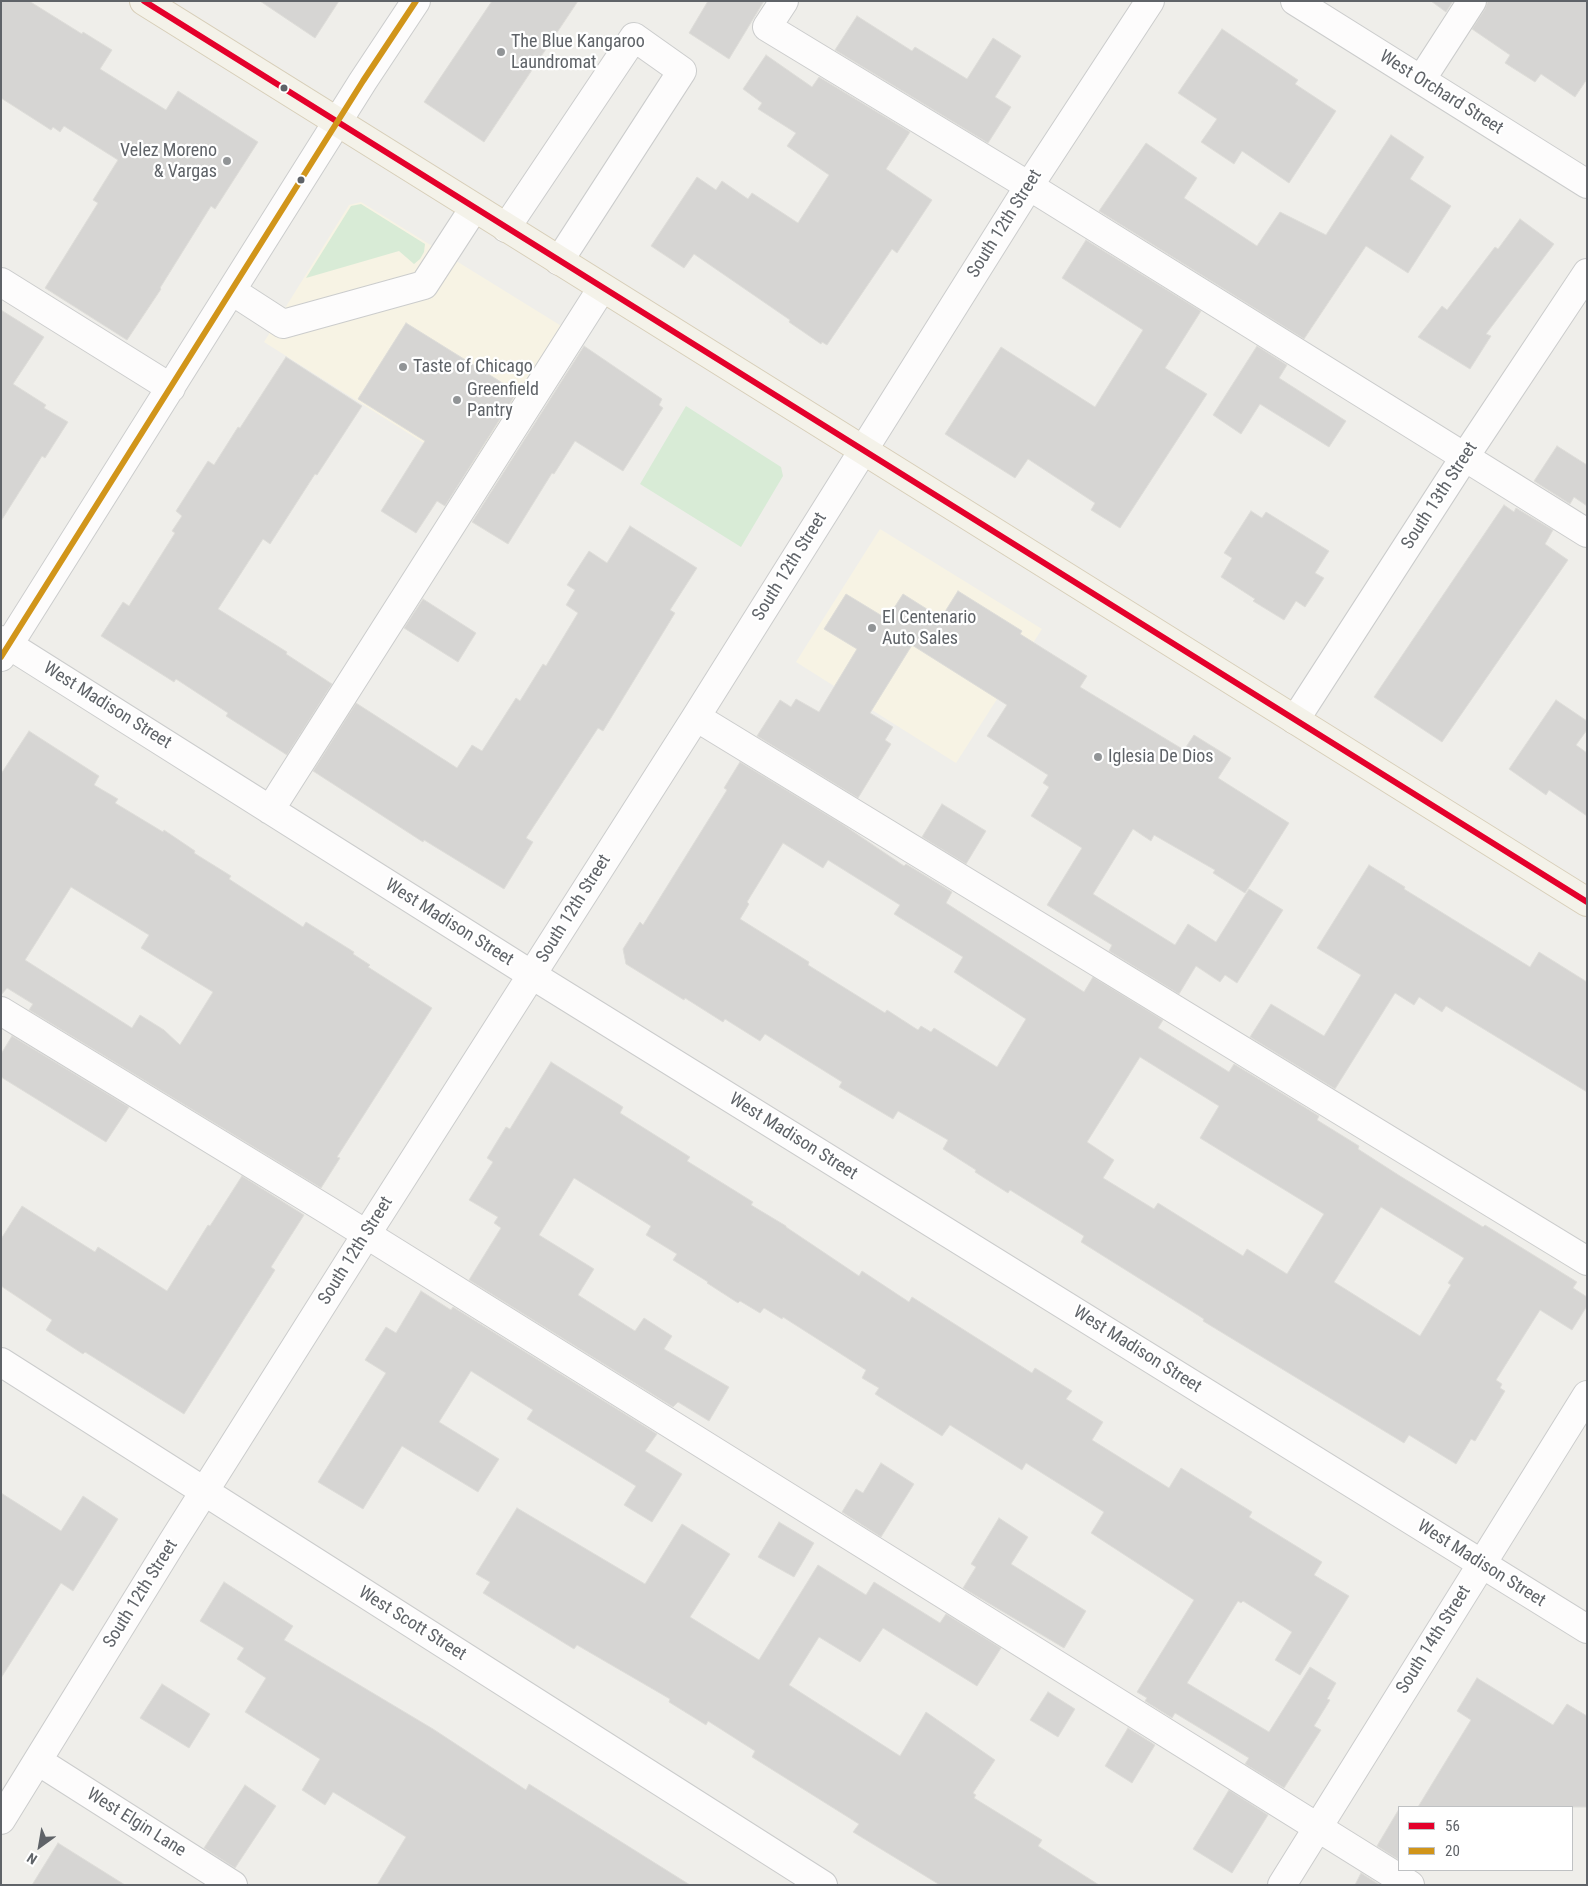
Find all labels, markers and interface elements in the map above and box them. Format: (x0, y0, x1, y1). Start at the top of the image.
place label: The Blue Kangaroo Laundromat (511, 31, 645, 74)
marker: The Blue Kangaroo Laundromat (495, 46, 507, 58)
street label: West Orchard Street (1375, 46, 1507, 140)
unlabelled marker (279, 83, 289, 93)
place label: Velez Moreno & Vargas (120, 140, 217, 182)
marker: Velez Moreno & Vargas (221, 155, 233, 167)
street label: South 12th Street (963, 166, 1047, 282)
unlabelled marker (296, 175, 306, 185)
place label: Taste of Chicago (413, 356, 533, 378)
marker: Taste of Chicago (397, 361, 409, 373)
place label: Greenfield Pantry (467, 379, 539, 422)
marker: Greenfield Pantry (451, 394, 463, 406)
street label: South 13th Street (1397, 438, 1483, 554)
street label: South 12th Street (748, 509, 832, 625)
place label: El Centenario Auto Sales (882, 607, 976, 650)
marker: El Centenario Auto Sales (866, 622, 878, 634)
street label: West Madison Street (39, 658, 175, 754)
place label: Iglesia De Dios (1108, 746, 1214, 768)
marker: Iglesia De Dios (1092, 751, 1104, 763)
street label: South 12th Street (532, 851, 616, 967)
street label: West Madison Street (381, 875, 517, 971)
street label: West Madison Street (725, 1089, 861, 1185)
street label: South 12th Street (314, 1193, 398, 1309)
street label: West Madison Street (1069, 1302, 1205, 1398)
street label: West Madison Street (1413, 1516, 1549, 1612)
street label: South 12th Street (99, 1536, 183, 1652)
street label: West Scott Street (354, 1582, 470, 1666)
street label: South 14th Street (1392, 1582, 1476, 1698)
street label: West Elgin Lane (82, 1784, 190, 1862)
legend (1398, 1806, 1573, 1871)
text: 56 (1445, 1817, 1460, 1835)
north arrow (15, 1821, 65, 1871)
text: 20 (1445, 1842, 1460, 1860)
text: N (24, 1850, 40, 1868)

